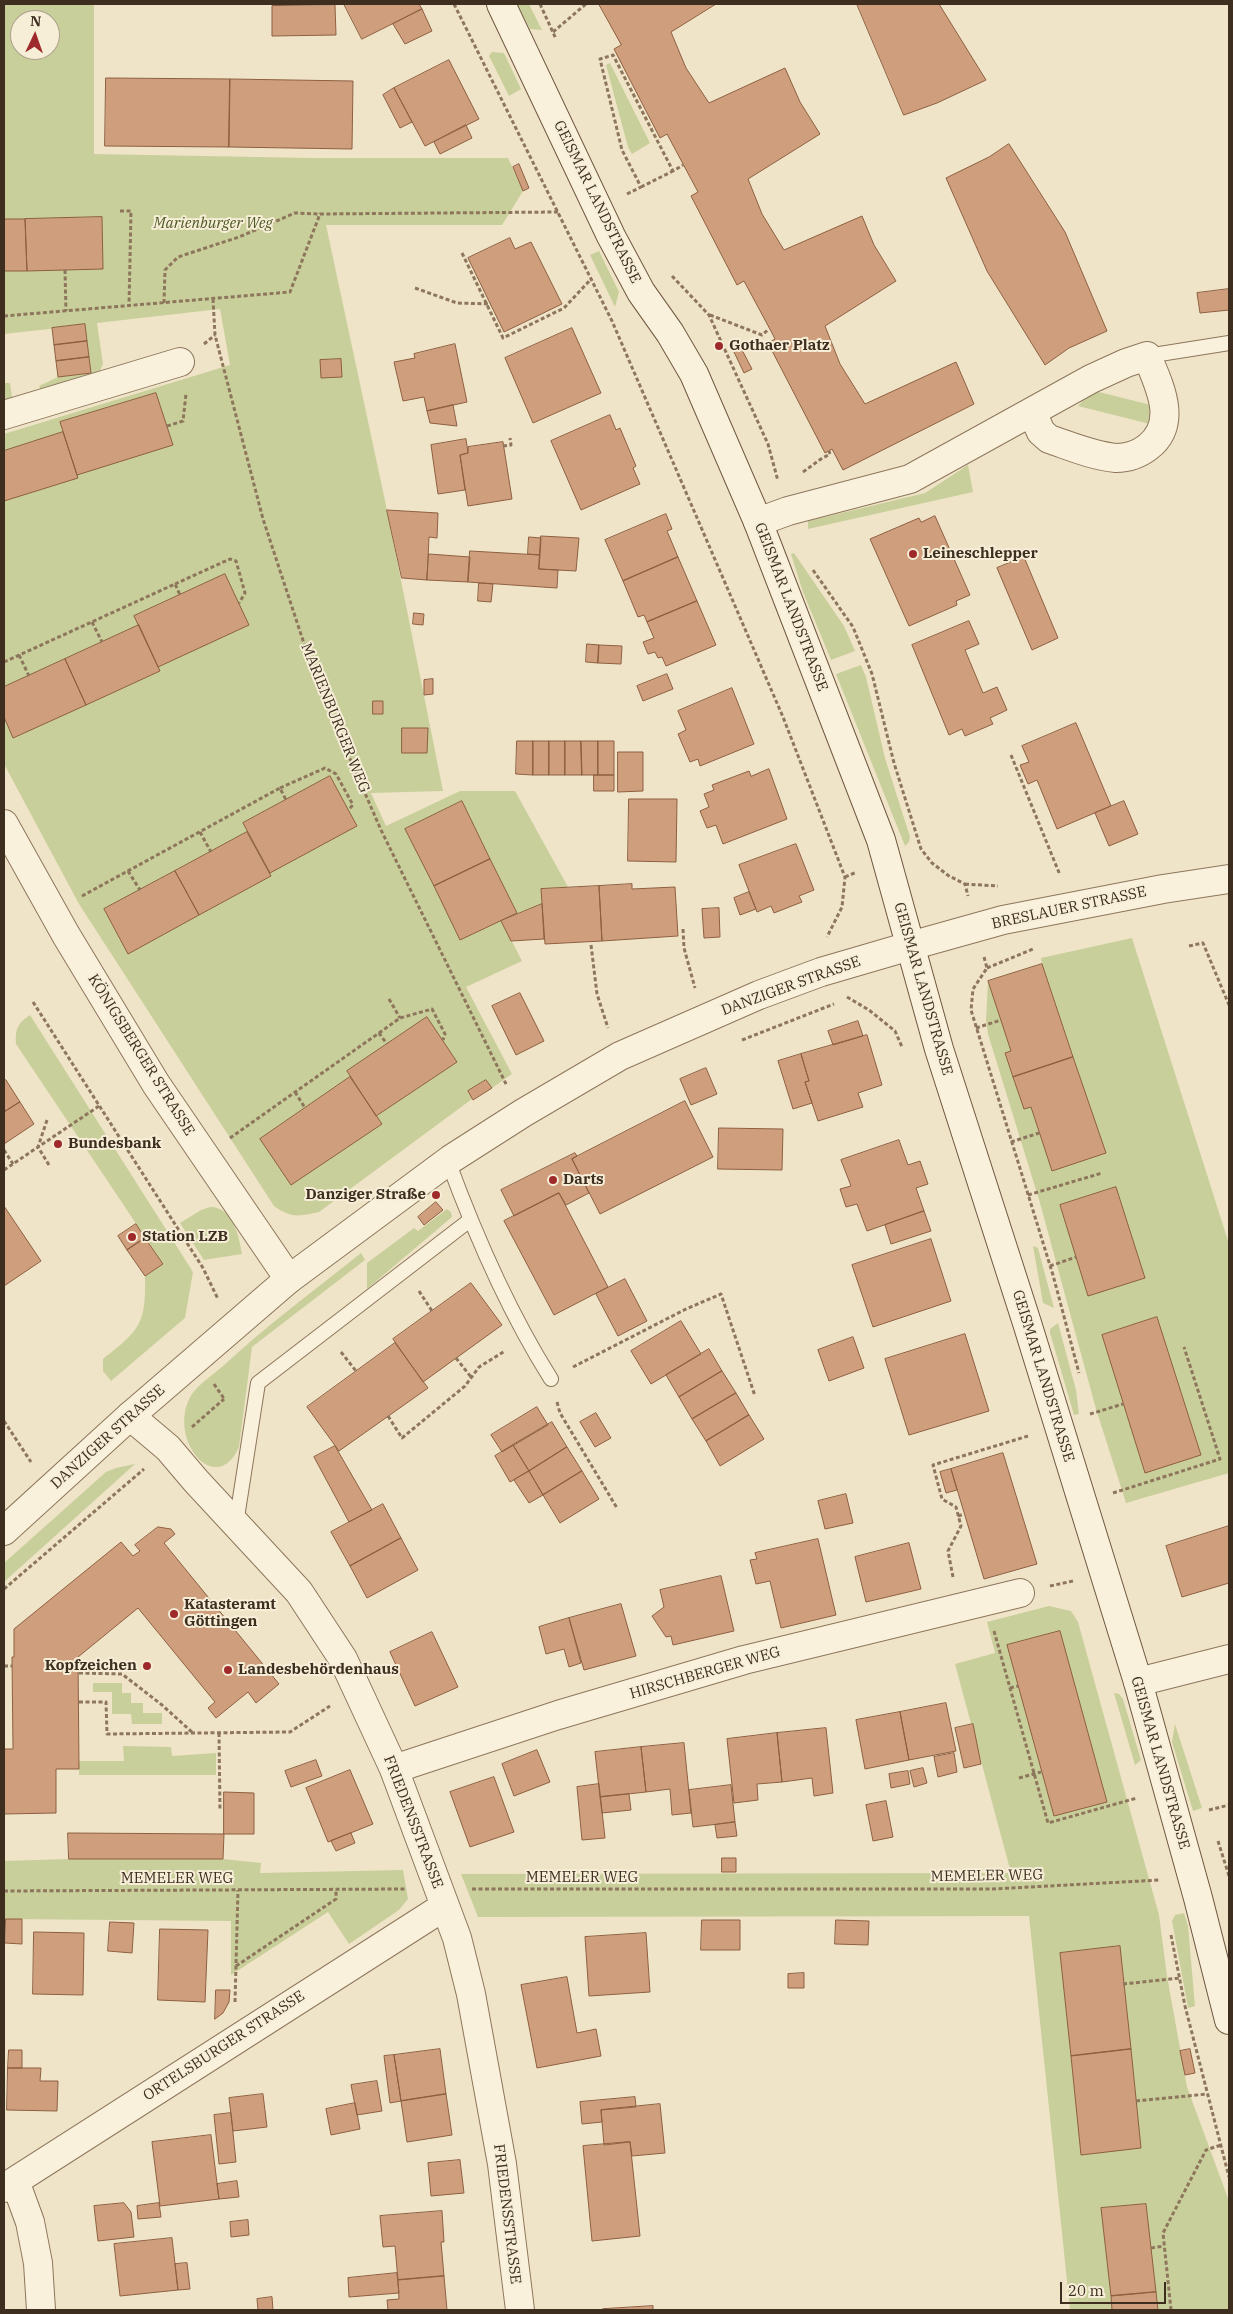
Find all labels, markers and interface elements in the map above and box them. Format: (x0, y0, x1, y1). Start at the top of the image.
north arrow (10, 10, 60, 60)
text: N (30, 12, 42, 30)
street label: GEISMAR LANDSTRASSE (550, 118, 644, 286)
park label: Marienburger Weg (154, 215, 272, 233)
place label: Gothaer Platz (729, 337, 830, 355)
marker: Gothaer Platz (713, 340, 725, 352)
street label: GEISMAR LANDSTRASSE (751, 520, 831, 694)
place label: Leineschlepper (923, 545, 1038, 563)
marker: Leineschlepper (907, 548, 919, 560)
street label: MARIENBURGER WEG (297, 641, 373, 795)
street label: BRESLAUER STRASSE (990, 883, 1148, 933)
street label: GEISMAR LANDSTRASSE (890, 900, 956, 1078)
street label: DANZIGER STRASSE (719, 952, 863, 1020)
street label: KÖNIGSBERGER STRASSE (84, 971, 198, 1139)
place label: Bundesbank (68, 1135, 161, 1153)
marker: Bundesbank (52, 1138, 64, 1150)
place label: Darts (563, 1171, 604, 1189)
marker: Darts (547, 1174, 559, 1186)
place label: Danziger Straße (306, 1186, 426, 1204)
marker: Danziger Straße (430, 1189, 442, 1201)
place label: Station LZB (142, 1228, 228, 1246)
marker: Station LZB (126, 1231, 138, 1243)
street label: GEISMAR LANDSTRASSE (1008, 1288, 1078, 1464)
street label: DANZIGER STRASSE (47, 1381, 169, 1493)
place label: Katasteramt Göttingen (184, 1596, 276, 1631)
marker: Katasteramt Göttingen (168, 1608, 180, 1620)
street label: HIRSCHBERGER WEG (628, 1643, 782, 1703)
place label: Kopfzeichen (45, 1657, 137, 1675)
marker: Kopfzeichen (141, 1660, 153, 1672)
place label: Landesbehördenhaus (238, 1661, 399, 1679)
marker: Landesbehördenhaus (222, 1664, 234, 1676)
street label: GEISMAR LANDSTRASSE (1127, 1674, 1193, 1852)
street label: FRIEDENSSTRASSE (379, 1753, 447, 1891)
street label: MEMELER WEG (931, 1866, 1043, 1886)
street label: MEMELER WEG (526, 1869, 638, 1887)
street label: MEMELER WEG (121, 1870, 233, 1888)
street label: ORTELSBURGER STRASSE (140, 1987, 308, 2105)
street label: FRIEDENSSTRASSE (489, 2143, 525, 2285)
scale bar (1063, 2272, 1169, 2304)
text: 20 m (1068, 2281, 1104, 2300)

